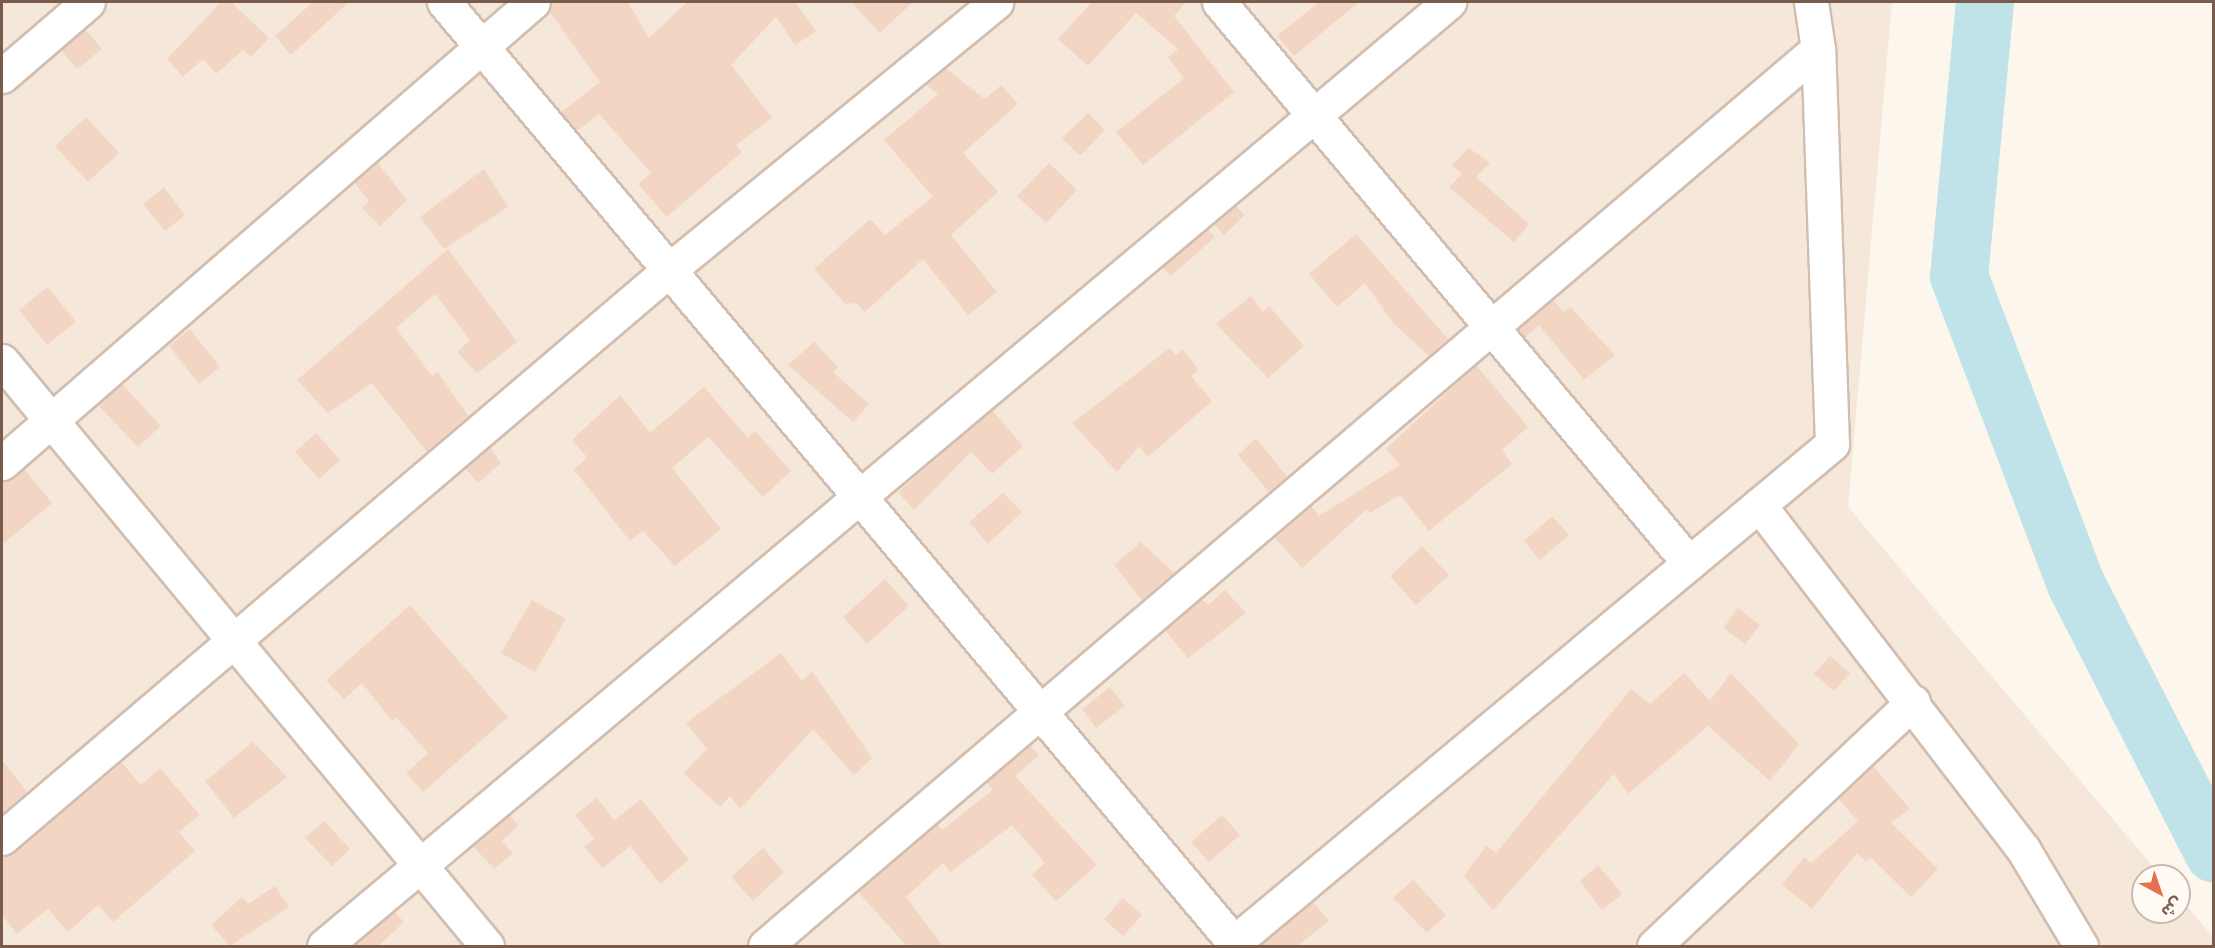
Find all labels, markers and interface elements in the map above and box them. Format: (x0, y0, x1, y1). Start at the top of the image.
north arrow (2131, 864, 2191, 924)
text: ش (2157, 892, 2186, 921)

